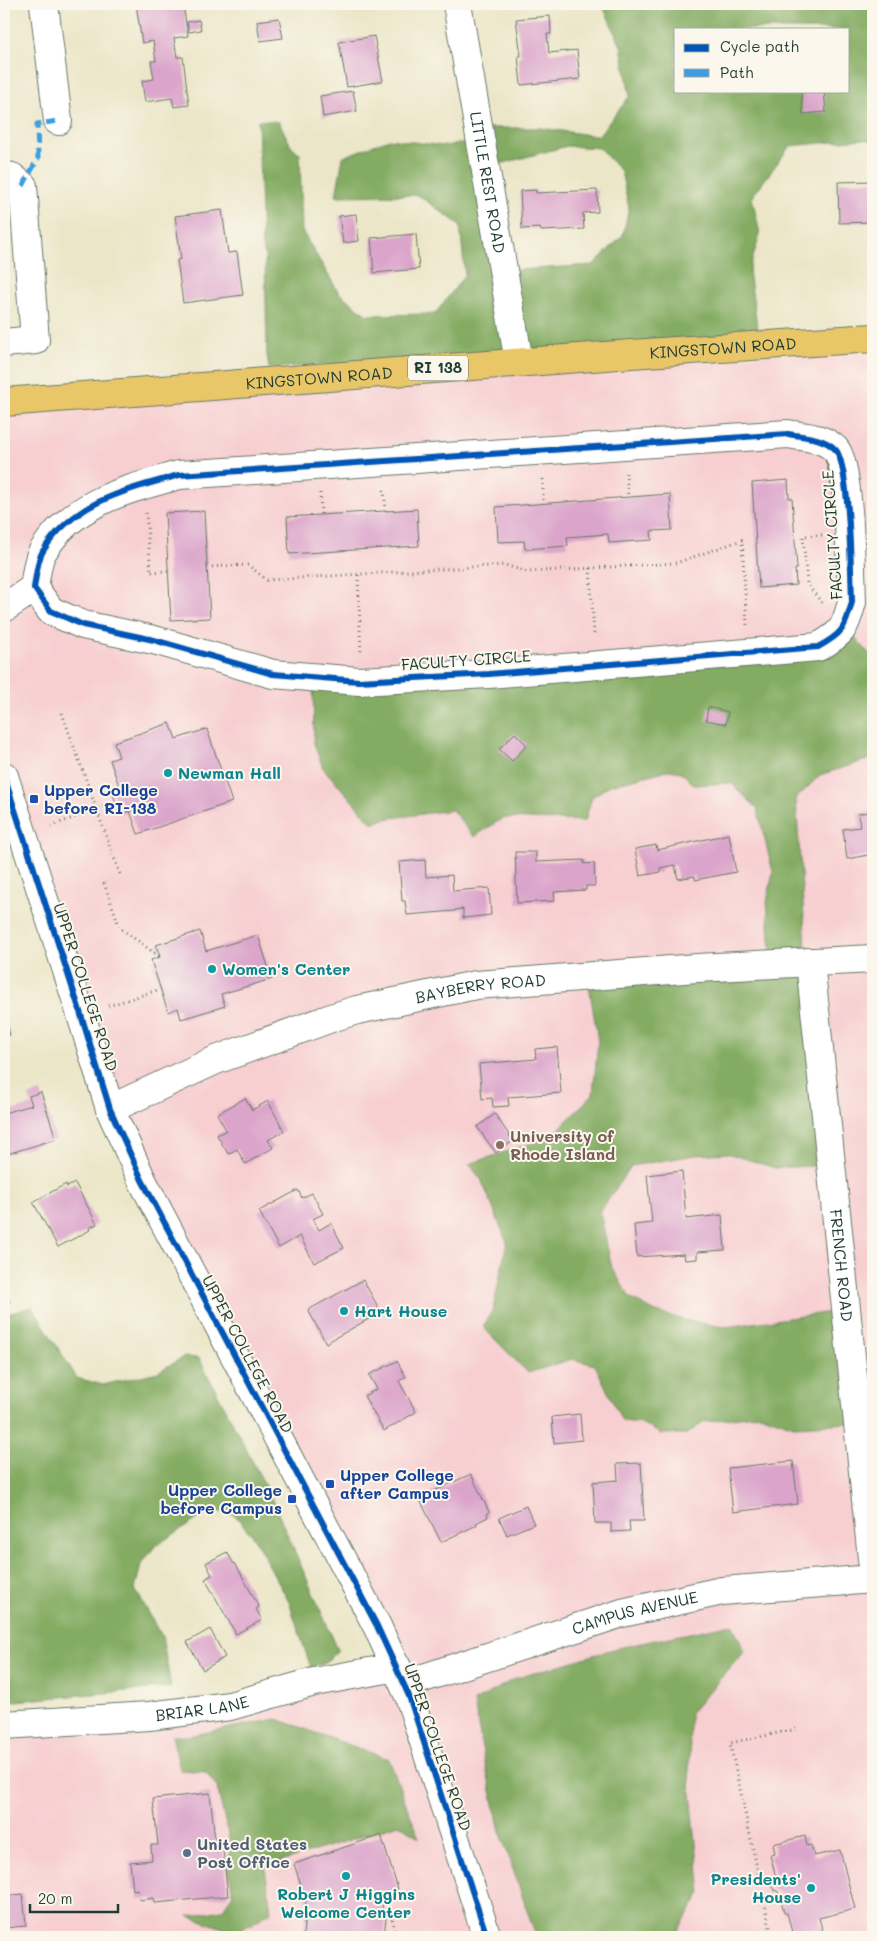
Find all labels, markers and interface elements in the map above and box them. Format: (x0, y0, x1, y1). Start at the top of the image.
legend (674, 28, 850, 92)
text: Cycle path (720, 36, 799, 56)
text: Path (720, 62, 754, 82)
street label: LITTLE REST ROAD (466, 110, 511, 255)
street label: KINGSTOWN ROAD (649, 332, 797, 363)
road number: RI 138 (408, 356, 468, 380)
street label: KINGSTOWN ROAD (245, 361, 393, 393)
street label: FACULTY CIRCLE (816, 469, 847, 601)
street label: FACULTY CIRCLE (400, 644, 532, 675)
place label: Newman Hall (178, 762, 281, 783)
marker: Newman Hall (162, 767, 174, 779)
place label: Upper College before RI-138 (44, 779, 158, 818)
marker: Upper College before RI-138 (28, 793, 40, 805)
street label: UPPER COLLEGE ROAD (49, 900, 124, 1074)
place label: Women's Center (222, 958, 350, 979)
marker: Women's Center (206, 963, 218, 975)
street label: BAYBERRY ROAD (413, 969, 546, 1008)
place label: University of Rhode Island (510, 1125, 615, 1164)
marker: University of Rhode Island (494, 1139, 506, 1151)
street label: FRENCH ROAD (826, 1208, 858, 1323)
street label: UPPER COLLEGE ROAD (198, 1271, 299, 1436)
place label: Hart House (354, 1300, 447, 1321)
marker: Hart House (338, 1305, 350, 1317)
place label: Upper College after Campus (340, 1464, 454, 1503)
marker: Upper College after Campus (324, 1478, 336, 1490)
place label: Upper College before Campus (160, 1479, 282, 1518)
marker: Upper College before Campus (286, 1493, 298, 1505)
street label: CAMPUS AVENUE (569, 1586, 700, 1639)
street label: UPPER COLLEGE ROAD (400, 1660, 477, 1833)
street label: BRIAR LANE (154, 1690, 251, 1725)
place label: United States Post Office (197, 1833, 307, 1872)
marker: United States Post Office (181, 1847, 193, 1859)
place label: Presidents' House (710, 1868, 801, 1907)
marker: Robert J Higgins Welcome Center (340, 1870, 352, 1882)
scale bar (30, 1881, 118, 1913)
marker: Presidents' House (805, 1882, 817, 1894)
place label: Robert J Higgins Welcome Center (277, 1883, 415, 1922)
text: 20 m (38, 1888, 72, 1908)

